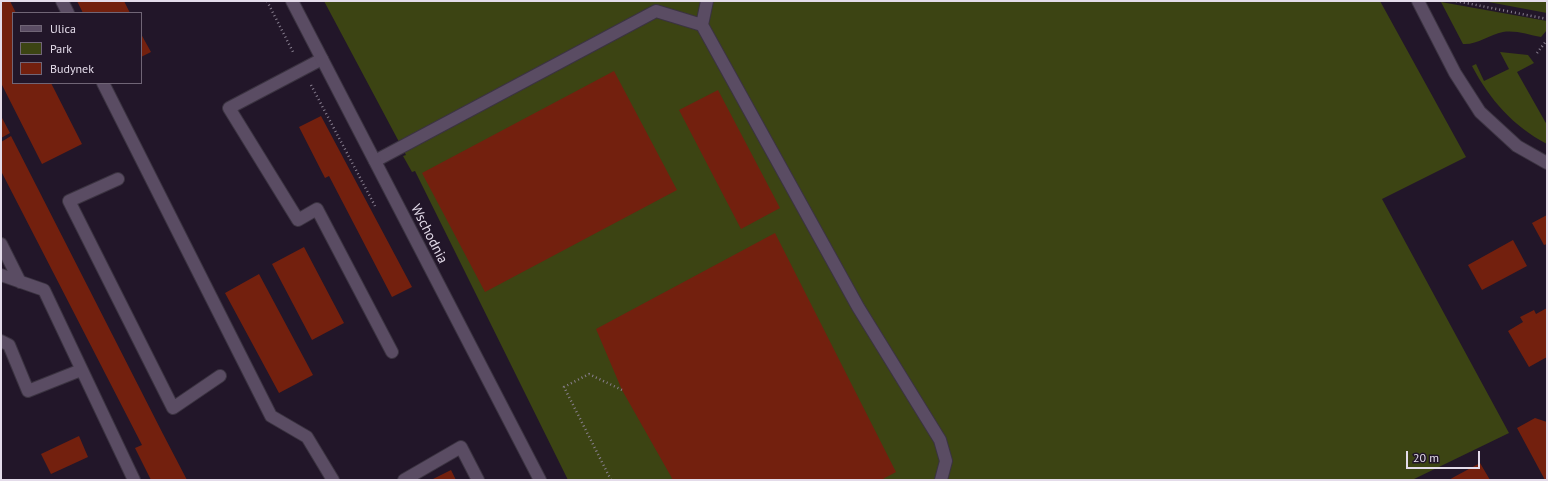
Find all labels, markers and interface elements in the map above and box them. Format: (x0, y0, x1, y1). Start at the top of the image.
legend (12, 12, 142, 84)
text: Ulica (50, 21, 76, 36)
text: Park (50, 41, 72, 56)
text: Budynek (50, 61, 94, 76)
street label: Wschodnia (407, 202, 451, 266)
scale bar (1408, 443, 1482, 469)
text: 20 m (1413, 450, 1439, 465)

